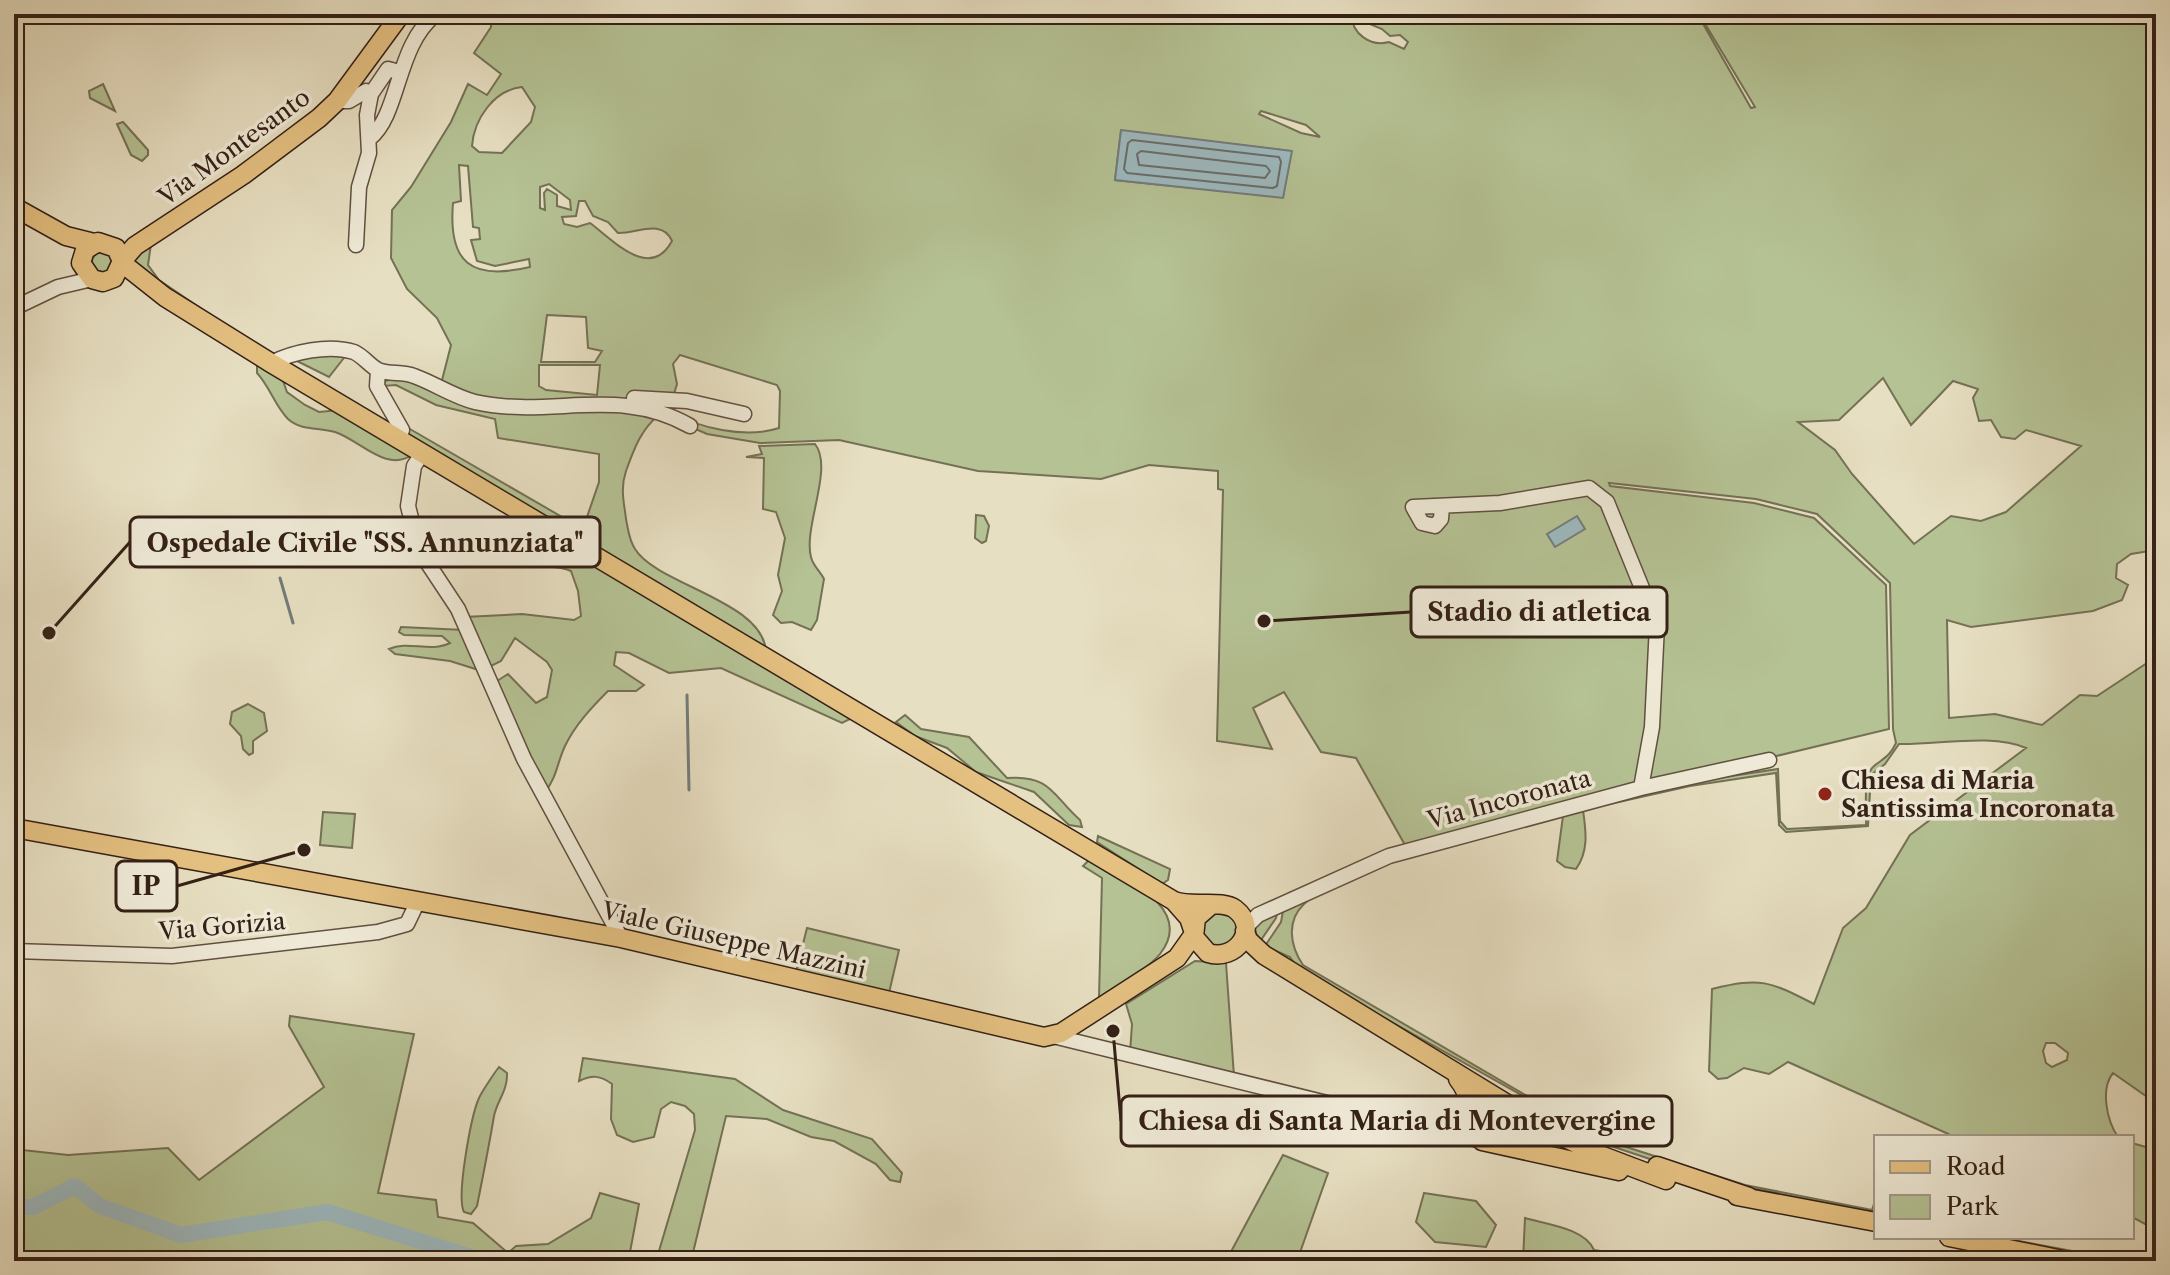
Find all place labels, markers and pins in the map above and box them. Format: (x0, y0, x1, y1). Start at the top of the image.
callout: Ospedale Civile "SS. Annunziata" (130, 517, 600, 567)
callout: Stadio di atletica (1411, 587, 1667, 637)
place label: Chiesa di Maria Santissima Incoronata (1841, 766, 2116, 823)
marker: Chiesa di Maria Santissima Incoronata (1816, 785, 1834, 803)
callout: IP (116, 861, 177, 911)
callout: Chiesa di Santa Maria di Montevergine (1121, 1096, 1672, 1146)

